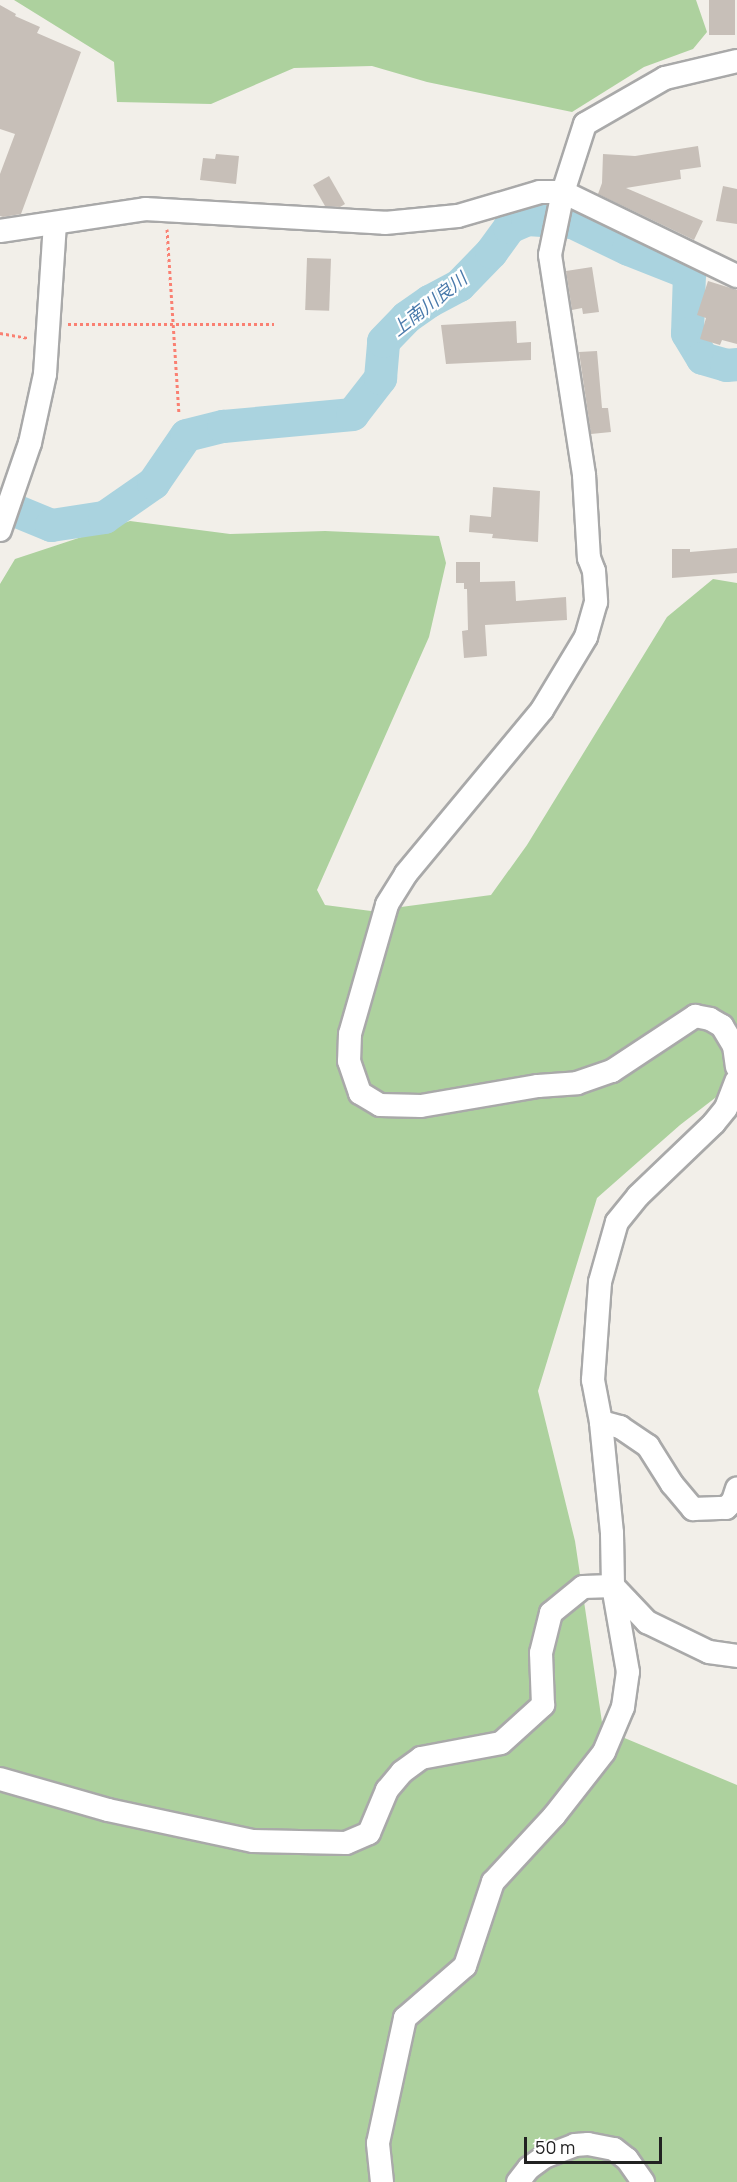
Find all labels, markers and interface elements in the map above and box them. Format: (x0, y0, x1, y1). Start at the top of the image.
water label: 上南川良川 (387, 268, 471, 340)
scale bar (527, 2125, 665, 2163)
text: 50 m (535, 2135, 575, 2159)

